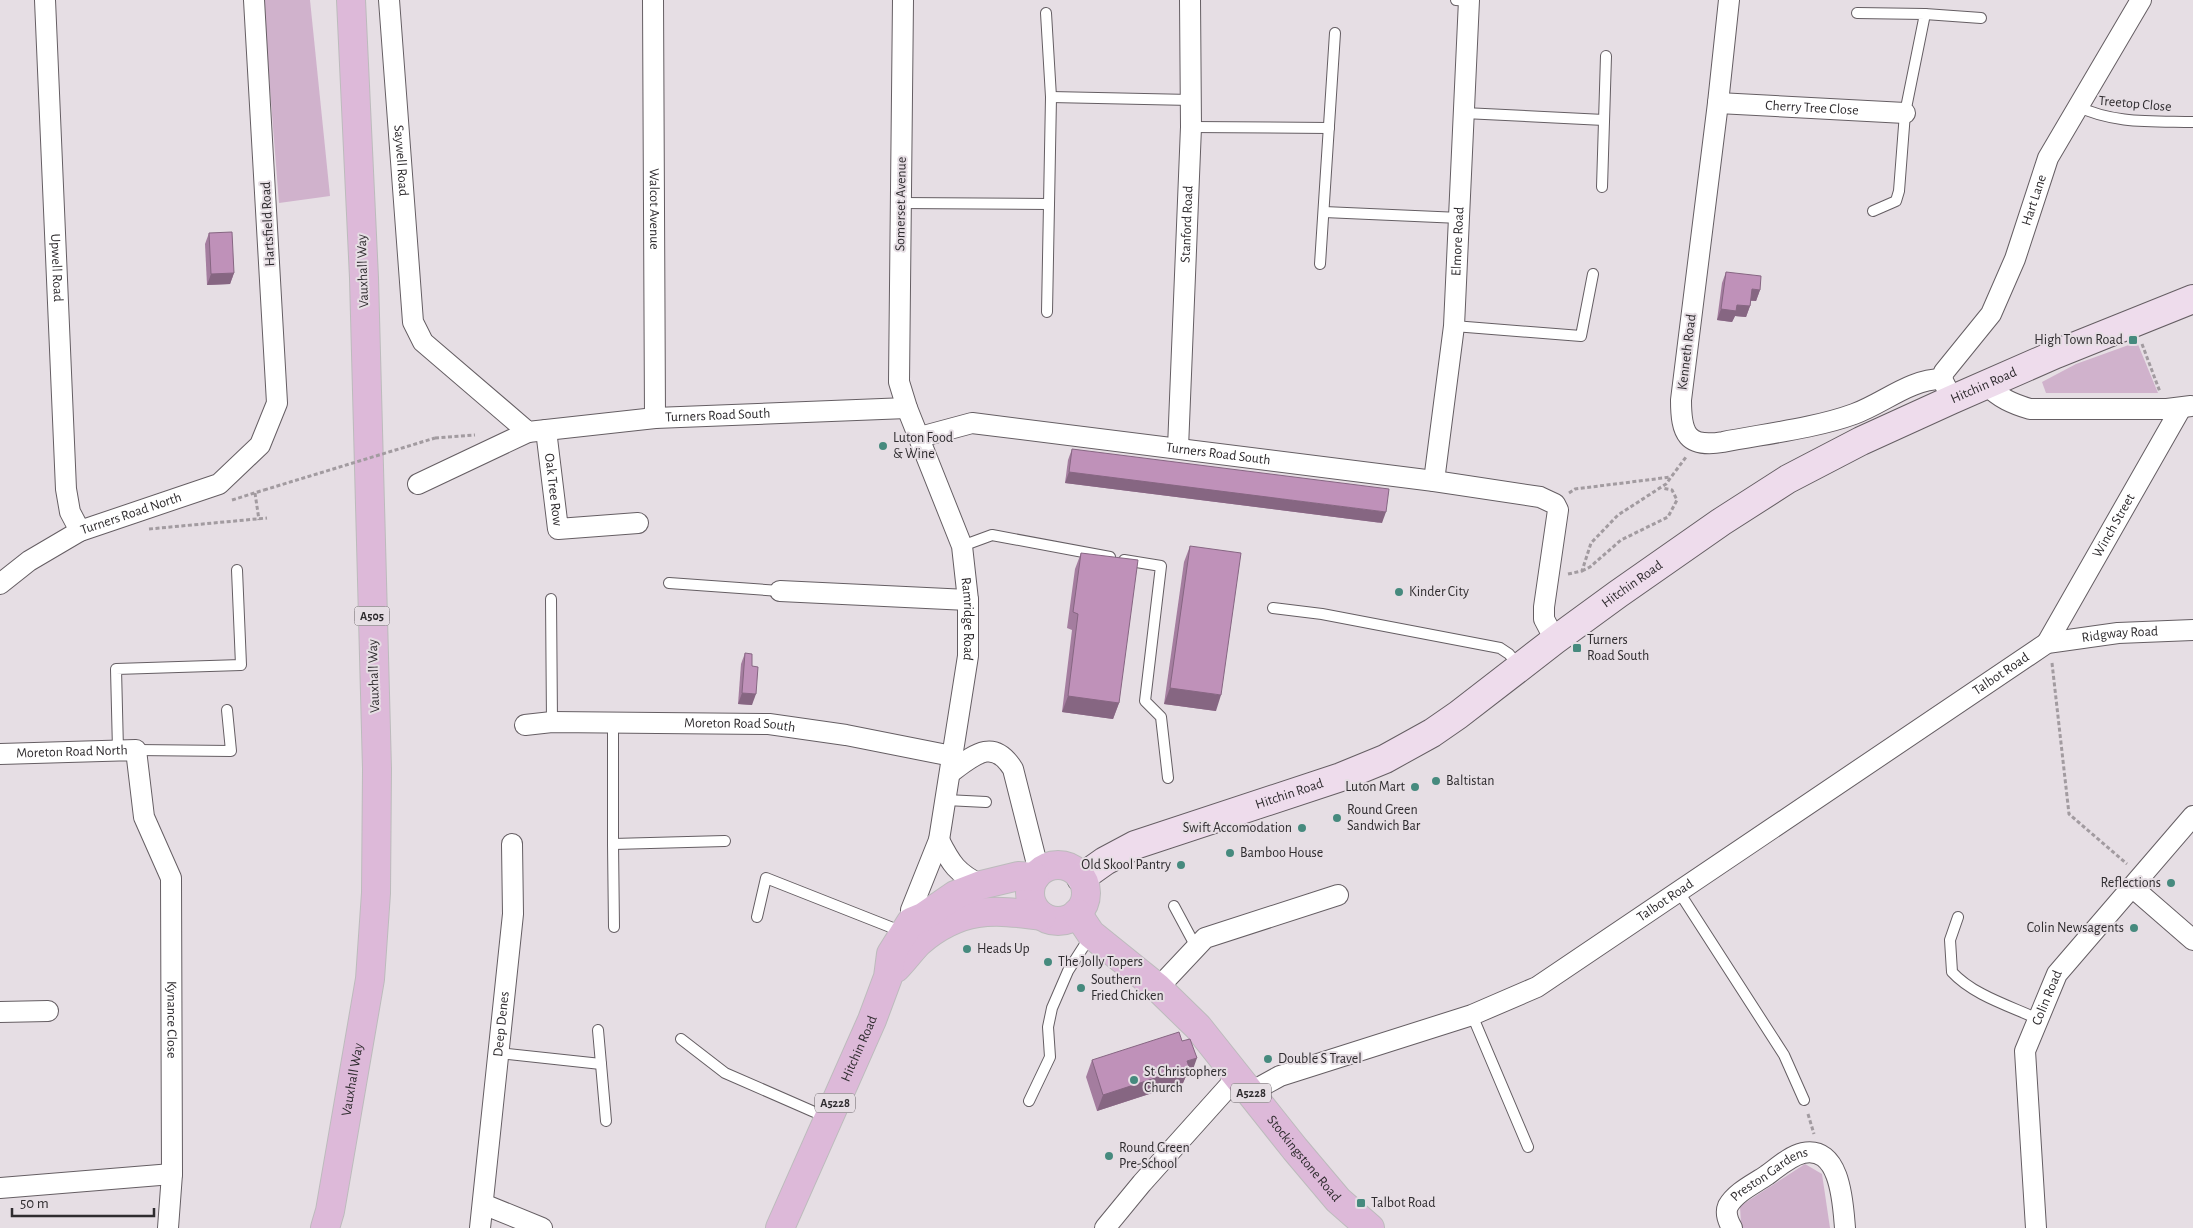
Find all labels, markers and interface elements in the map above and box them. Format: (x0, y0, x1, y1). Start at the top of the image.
street label: Treetop Close (2098, 94, 2172, 114)
street label: Cherry Tree Close (1765, 99, 1859, 118)
street label: Saywell Road (391, 124, 411, 197)
street label: Somerset Avenue (893, 157, 909, 251)
street label: Walcot Avenue (647, 168, 661, 250)
street label: Hart Lane (2019, 173, 2049, 227)
street label: Hartsfield Road (259, 181, 277, 267)
street label: Stanford Road (1179, 185, 1196, 263)
street label: Elmore Road (1449, 206, 1466, 276)
street label: Upwell Road (48, 233, 65, 302)
street label: Vauxhall Way (355, 234, 371, 308)
street label: Kenneth Road (1675, 313, 1699, 391)
place label: High Town Road (2034, 333, 2123, 347)
marker: High Town Road (2127, 334, 2139, 346)
street label: Hitchin Road (1948, 365, 2019, 406)
street label: Turners Road South (665, 406, 771, 425)
place label: Luton Food & Wine (893, 431, 953, 461)
marker: Luton Food & Wine (877, 440, 889, 452)
street label: Turners Road South (1165, 440, 1271, 467)
street label: Oak Tree Row (542, 452, 565, 527)
street label: Turners Road North (79, 490, 183, 537)
street label: Winch Street (2090, 491, 2138, 560)
street label: Hitchin Road (1599, 558, 1665, 610)
street label: Ramridge Road (959, 576, 975, 662)
place label: Kinder City (1409, 585, 1469, 599)
marker: Kinder City (1393, 586, 1405, 598)
road number: A505 (354, 606, 390, 626)
street label: Ridgway Road (2081, 624, 2159, 645)
place label: Turners Road South (1587, 633, 1649, 663)
street label: Vauxhall Way (366, 639, 382, 713)
marker: Turners Road South (1571, 642, 1583, 654)
street label: Talbot Road (1970, 650, 2032, 698)
street label: Moreton Road South (684, 716, 796, 735)
street label: Moreton Road North (16, 743, 128, 761)
place label: Baltistan (1446, 774, 1495, 788)
marker: Baltistan (1430, 775, 1442, 787)
street label: Hitchin Road (1254, 776, 1325, 812)
place label: Luton Mart (1345, 780, 1406, 794)
marker: Luton Mart (1409, 781, 1421, 793)
place label: Round Green Sandwich Bar (1347, 803, 1421, 833)
marker: Round Green Sandwich Bar (1331, 812, 1343, 824)
place label: Swift Accomodation (1183, 821, 1292, 835)
marker: Swift Accomodation (1296, 822, 1308, 834)
place label: Bamboo House (1240, 846, 1323, 860)
marker: Bamboo House (1224, 847, 1236, 859)
place label: Old Skool Pantry (1081, 858, 1171, 872)
marker: Old Skool Pantry (1175, 859, 1187, 871)
place label: Reflections (2100, 876, 2161, 890)
street label: Talbot Road (1635, 877, 1696, 924)
marker: Reflections (2165, 877, 2177, 889)
place label: Colin Newsagents (2027, 921, 2124, 935)
marker: Colin Newsagents (2128, 922, 2140, 934)
place label: Heads Up (977, 942, 1030, 956)
marker: Heads Up (961, 943, 973, 955)
place label: The Jolly Topers (1058, 955, 1143, 969)
marker: The Jolly Topers (1042, 956, 1054, 968)
street label: Colin Road (2030, 968, 2065, 1027)
place label: Southern Fried Chicken (1091, 973, 1164, 1003)
street label: Kynance Close (164, 981, 179, 1059)
marker: Southern Fried Chicken (1075, 982, 1087, 994)
street label: Deep Denes (491, 991, 512, 1058)
street label: Hitchin Road (839, 1014, 880, 1084)
street label: Vauxhall Way (339, 1042, 366, 1117)
place label: Double S Travel (1278, 1052, 1362, 1066)
marker: Double S Travel (1262, 1053, 1274, 1065)
place label: St Christophers Church (1144, 1065, 1227, 1095)
marker: St Christophers Church (1128, 1074, 1140, 1086)
road number: A5228 (1231, 1084, 1271, 1102)
road number: A5228 (815, 1094, 855, 1112)
street label: Stockingstone Road (1264, 1113, 1343, 1204)
place label: Round Green Pre-School (1119, 1141, 1190, 1171)
street label: Preston Gardens (1728, 1145, 1809, 1204)
marker: Round Green Pre-School (1103, 1150, 1115, 1162)
scale bar (12, 1186, 155, 1218)
text: 50 m (20, 1196, 49, 1211)
place label: Talbot Road (1371, 1196, 1436, 1210)
marker: Talbot Road (1355, 1197, 1367, 1209)

